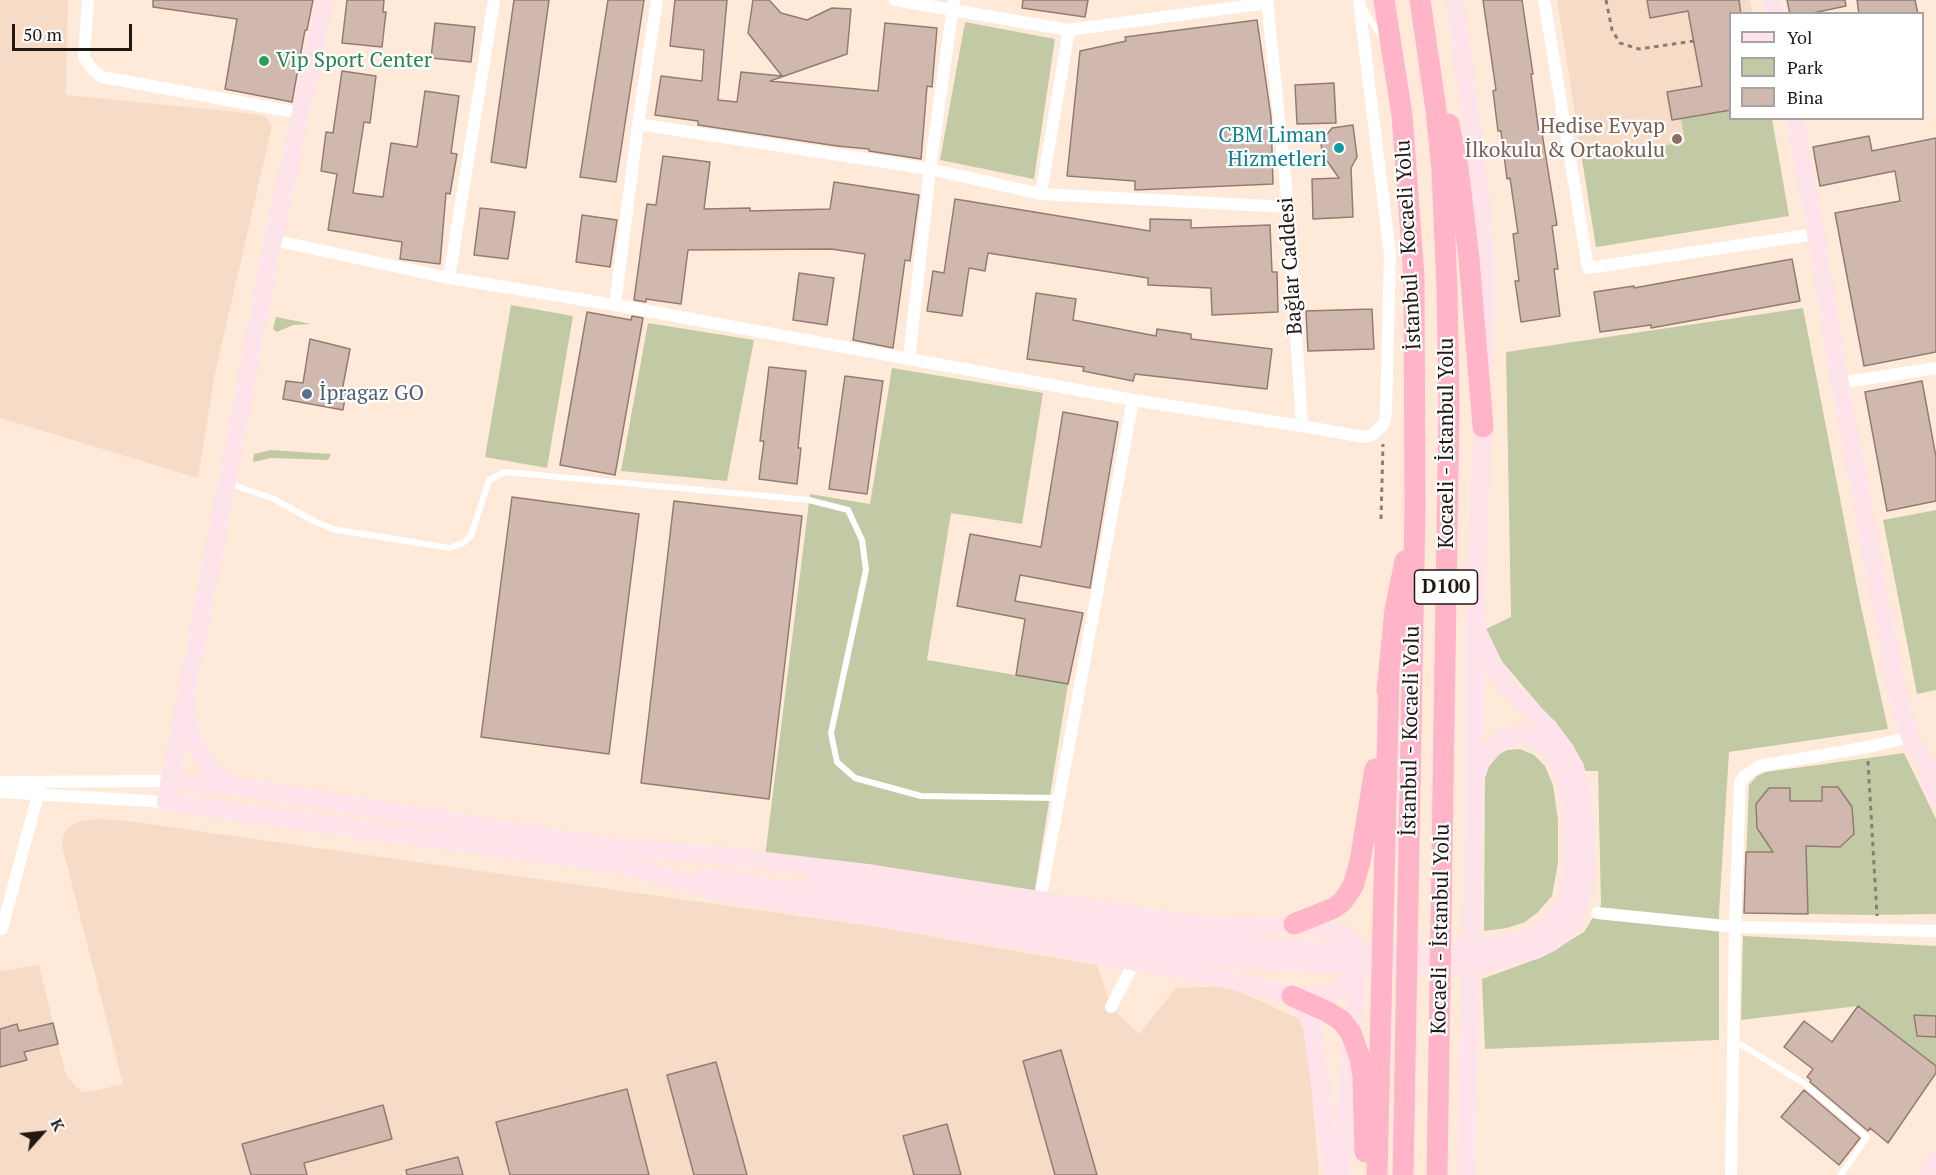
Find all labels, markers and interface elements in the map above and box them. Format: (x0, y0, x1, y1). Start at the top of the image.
scale bar (15, 12, 135, 50)
legend (1729, 12, 1924, 120)
text: 50 m (23, 22, 62, 46)
text: Yol (1787, 25, 1812, 49)
place label: Vip Sport Center (276, 48, 432, 74)
marker: Vip Sport Center (257, 54, 271, 68)
text: Park (1787, 55, 1823, 79)
text: Bina (1787, 85, 1823, 109)
place label: Hedise Evyap İlkokulu & Ortaokulu (1464, 114, 1665, 164)
place label: CBM Liman Hizmetleri (1218, 123, 1327, 173)
marker: Hedise Evyap İlkokulu & Ortaokulu (1670, 132, 1684, 146)
street label: İstanbul - Kocaeli Yolu (1391, 139, 1427, 351)
marker: CBM Liman Hizmetleri (1332, 141, 1346, 155)
street label: Bağlar Caddesi (1274, 196, 1308, 336)
street label: Kocaeli - İstanbul Yolu (1434, 338, 1460, 548)
place label: İpragaz GO (319, 381, 424, 407)
marker: İpragaz GO (300, 387, 314, 401)
road number: D100 (1414, 570, 1478, 604)
street label: İstanbul - Kocaeli Yolu (1397, 625, 1425, 837)
street label: Kocaeli - İstanbul Yolu (1427, 823, 1455, 1035)
north arrow (12, 1103, 72, 1163)
text: K (46, 1115, 70, 1135)

